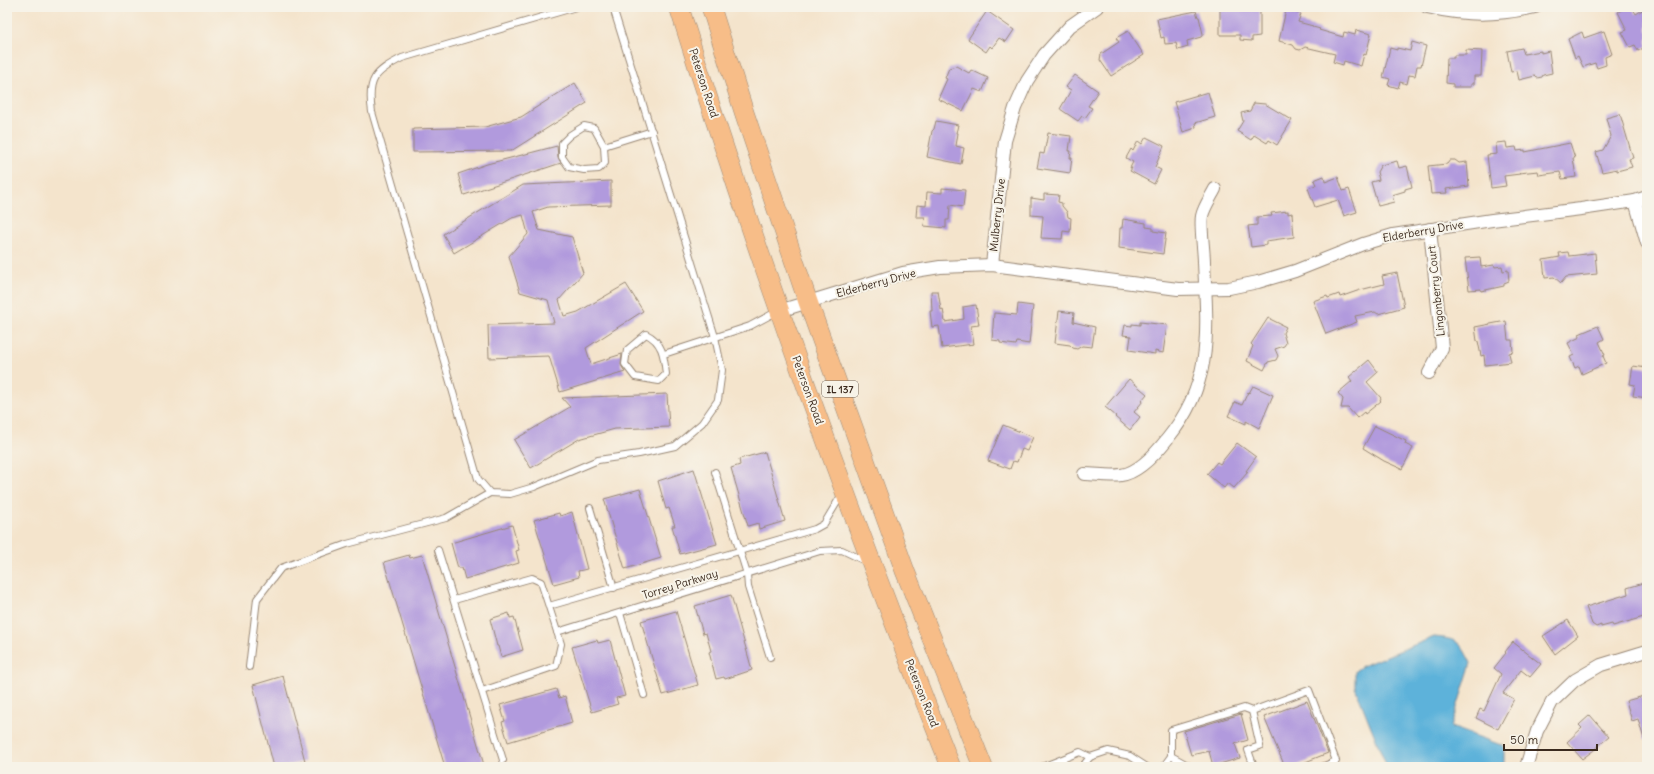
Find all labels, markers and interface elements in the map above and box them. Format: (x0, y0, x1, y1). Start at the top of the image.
street label: Peterson Road (686, 47, 722, 120)
street label: Mulberry Drive (986, 178, 1008, 252)
street label: Elderberry Drive (1382, 217, 1464, 245)
street label: Lingonberry Court (1424, 245, 1448, 337)
street label: Elderberry Drive (835, 266, 917, 300)
street label: Peterson Road (789, 354, 827, 427)
road number: IL 137 (822, 381, 858, 397)
street label: Torrey Parkway (640, 566, 720, 602)
street label: Peterson Road (902, 657, 942, 730)
scale bar (1504, 726, 1597, 752)
text: 50 m (1510, 732, 1539, 747)

